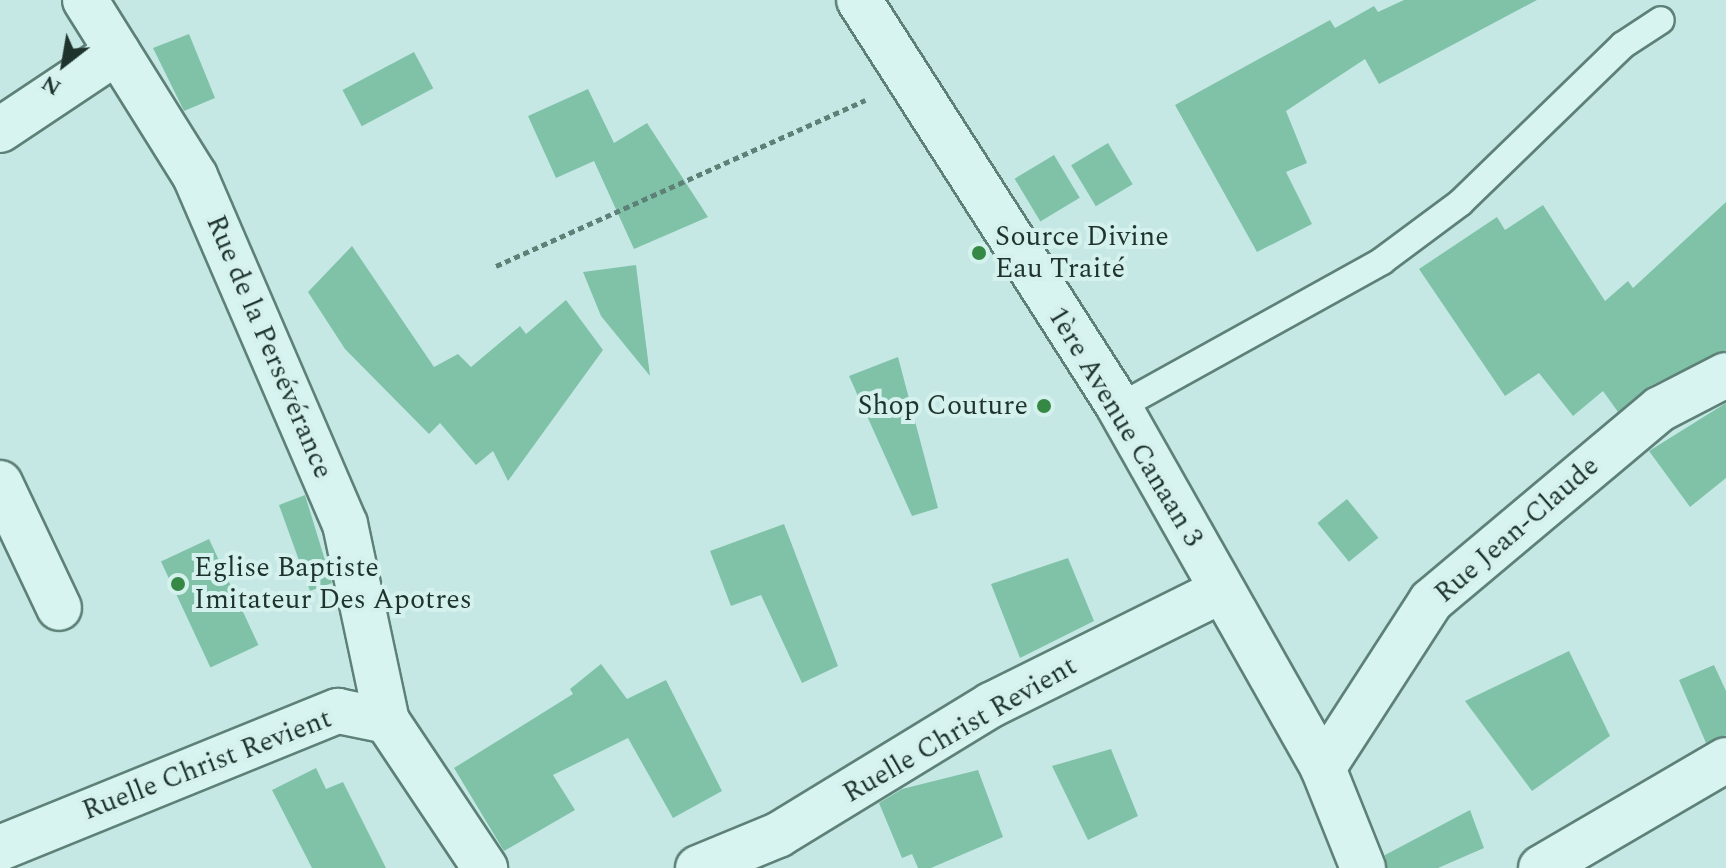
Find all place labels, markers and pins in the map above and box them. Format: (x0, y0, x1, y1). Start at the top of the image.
place label: Source Divine Eau Traité (995, 220, 1169, 286)
marker: Source Divine Eau Traité (970, 244, 988, 262)
place label: Shop Couture (857, 389, 1028, 423)
marker: Shop Couture (1035, 397, 1053, 415)
place label: Eglise Baptiste Imitateur Des Apotres (194, 551, 472, 617)
marker: Eglise Baptiste Imitateur Des Apotres (169, 575, 187, 593)

